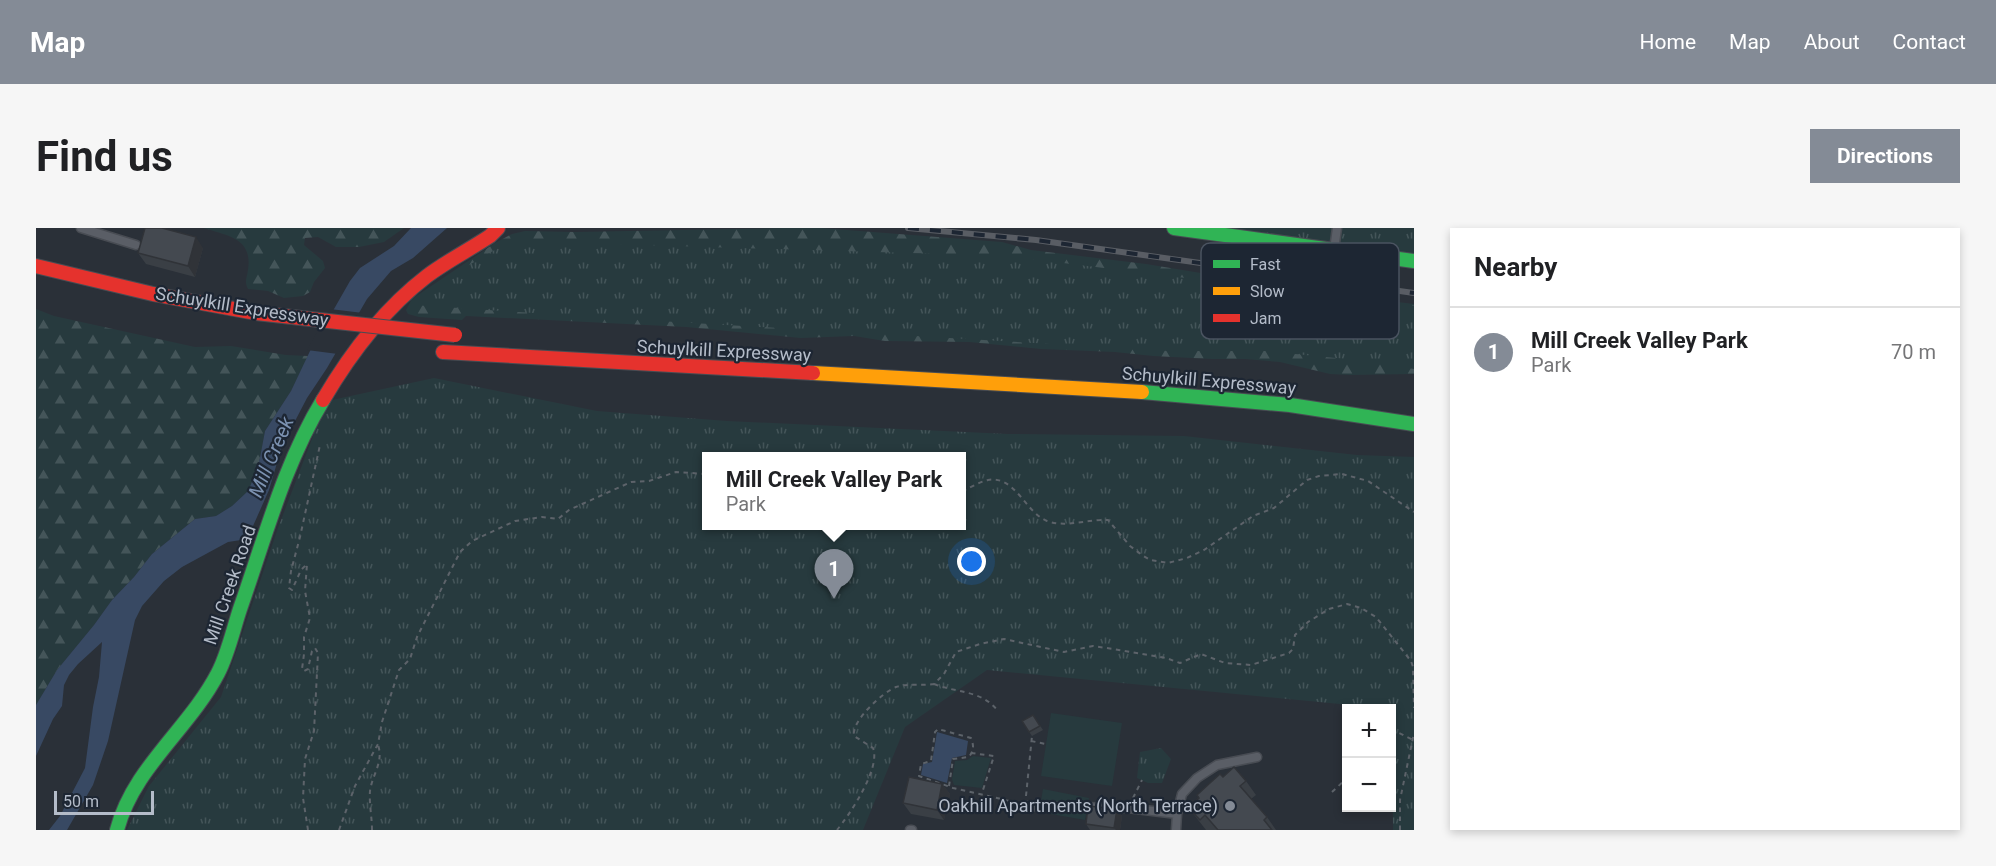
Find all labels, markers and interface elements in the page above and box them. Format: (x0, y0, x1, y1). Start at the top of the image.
text: Map (30, 26, 85, 59)
text: Home (1640, 30, 1696, 54)
text: Map (1729, 30, 1771, 54)
text: About (1804, 30, 1860, 54)
text: Contact (1893, 30, 1966, 54)
button: Directions (1810, 129, 1960, 183)
text: Find us (36, 132, 173, 181)
legend (1201, 243, 1399, 339)
text: Nearby (1474, 252, 1557, 282)
text: Fast (1250, 255, 1281, 274)
street label: Schuylkill Expressway (154, 282, 330, 331)
text: Slow (1250, 282, 1285, 301)
text: Jam (1250, 309, 1282, 328)
text: Mill Creek Valley Park (1531, 328, 1748, 353)
street label: Schuylkill Expressway (636, 335, 812, 366)
text: 1 (1488, 340, 1499, 364)
text: 70 m (1891, 340, 1936, 364)
text: Park (1531, 353, 1571, 377)
street label: Schuylkill Expressway (1121, 362, 1297, 399)
water label: Mill Creek (243, 412, 299, 501)
popup (702, 452, 966, 530)
text: Mill Creek Valley Park (726, 467, 942, 492)
text: Park (726, 492, 766, 516)
street label: Mill Creek Road (199, 522, 260, 647)
your location (957, 547, 986, 576)
pin: 1 (814, 550, 854, 599)
map controls (1342, 704, 1396, 812)
button: + (1342, 704, 1396, 758)
button: − (1342, 758, 1396, 812)
scale bar (54, 788, 154, 816)
text: 50 m (63, 792, 99, 811)
place label: Oakhill Apartments (North Terrace) (938, 795, 1218, 817)
marker: Oakhill Apartments (North Terrace) (1223, 799, 1237, 813)

